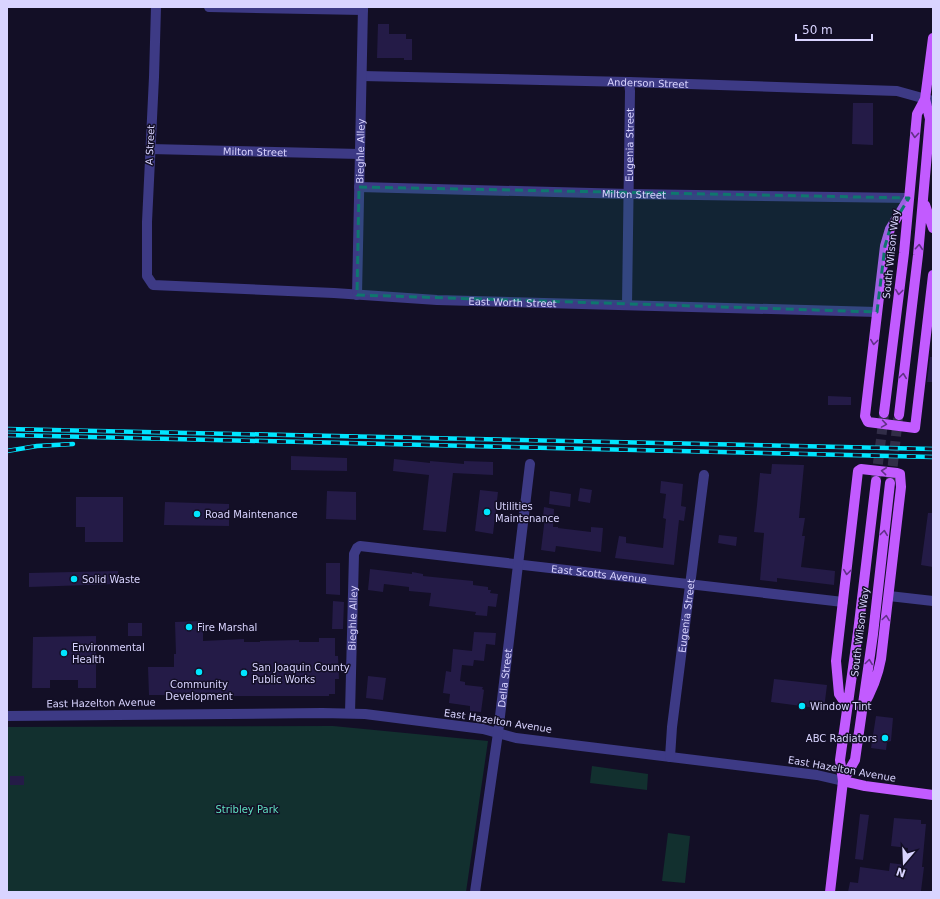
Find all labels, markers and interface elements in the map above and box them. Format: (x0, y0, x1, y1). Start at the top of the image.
scale bar (796, 16, 872, 42)
text: 50 m (802, 23, 833, 37)
street label: Anderson Street (607, 76, 689, 89)
street label: Eugenia Street (623, 108, 635, 182)
street label: Bieghle Alley (354, 118, 366, 184)
street label: A Street (143, 124, 157, 165)
one-way arrow (910, 132, 919, 138)
street label: Milton Street (223, 145, 287, 158)
street label: Milton Street (602, 188, 666, 200)
street label: South Wilson Way (881, 209, 901, 299)
one-way arrow (914, 244, 923, 250)
one-way arrow (895, 289, 904, 295)
street label: East Worth Street (468, 295, 557, 309)
one-way arrow (869, 339, 878, 345)
one-way arrow (899, 373, 908, 379)
one-way arrow (880, 419, 887, 428)
one-way arrow (881, 467, 887, 476)
place label: Utilities Maintenance (495, 501, 559, 524)
marker: Utilities Maintenance (482, 507, 492, 517)
marker: Road Maintenance (192, 509, 202, 519)
place label: Road Maintenance (205, 509, 298, 520)
one-way arrow (879, 530, 888, 536)
street label: East Scotts Avenue (551, 563, 647, 585)
one-way arrow (843, 569, 852, 575)
marker: Solid Waste (69, 574, 79, 584)
place label: Solid Waste (82, 574, 140, 585)
street label: Eugenia Street (676, 578, 696, 653)
street label: Bieghle Alley (346, 585, 359, 651)
street label: South Wilson Way (849, 587, 871, 677)
one-way arrow (881, 615, 890, 621)
marker: Fire Marshal (184, 622, 194, 632)
place label: Fire Marshal (197, 622, 257, 633)
place label: Environmental Health (72, 642, 145, 665)
marker: Environmental Health (59, 648, 69, 658)
street label: Della Street (496, 648, 514, 708)
one-way arrow (864, 659, 873, 665)
place label: San Joaquin County Public Works (252, 662, 350, 685)
marker: Community Development (194, 667, 204, 677)
marker: San Joaquin County Public Works (239, 668, 249, 678)
place label: Community Development (165, 679, 233, 702)
street label: East Hazelton Avenue (46, 697, 156, 709)
marker: Window Tint (797, 701, 807, 711)
place label: Window Tint (810, 701, 872, 712)
street label: East Hazelton Avenue (443, 707, 553, 735)
place label: ABC Radiators (806, 733, 877, 744)
marker: ABC Radiators (880, 733, 890, 743)
street label: East Hazelton Avenue (787, 754, 897, 784)
park label: Stribley Park (215, 804, 279, 815)
north arrow (884, 843, 924, 883)
text: N (894, 864, 907, 880)

